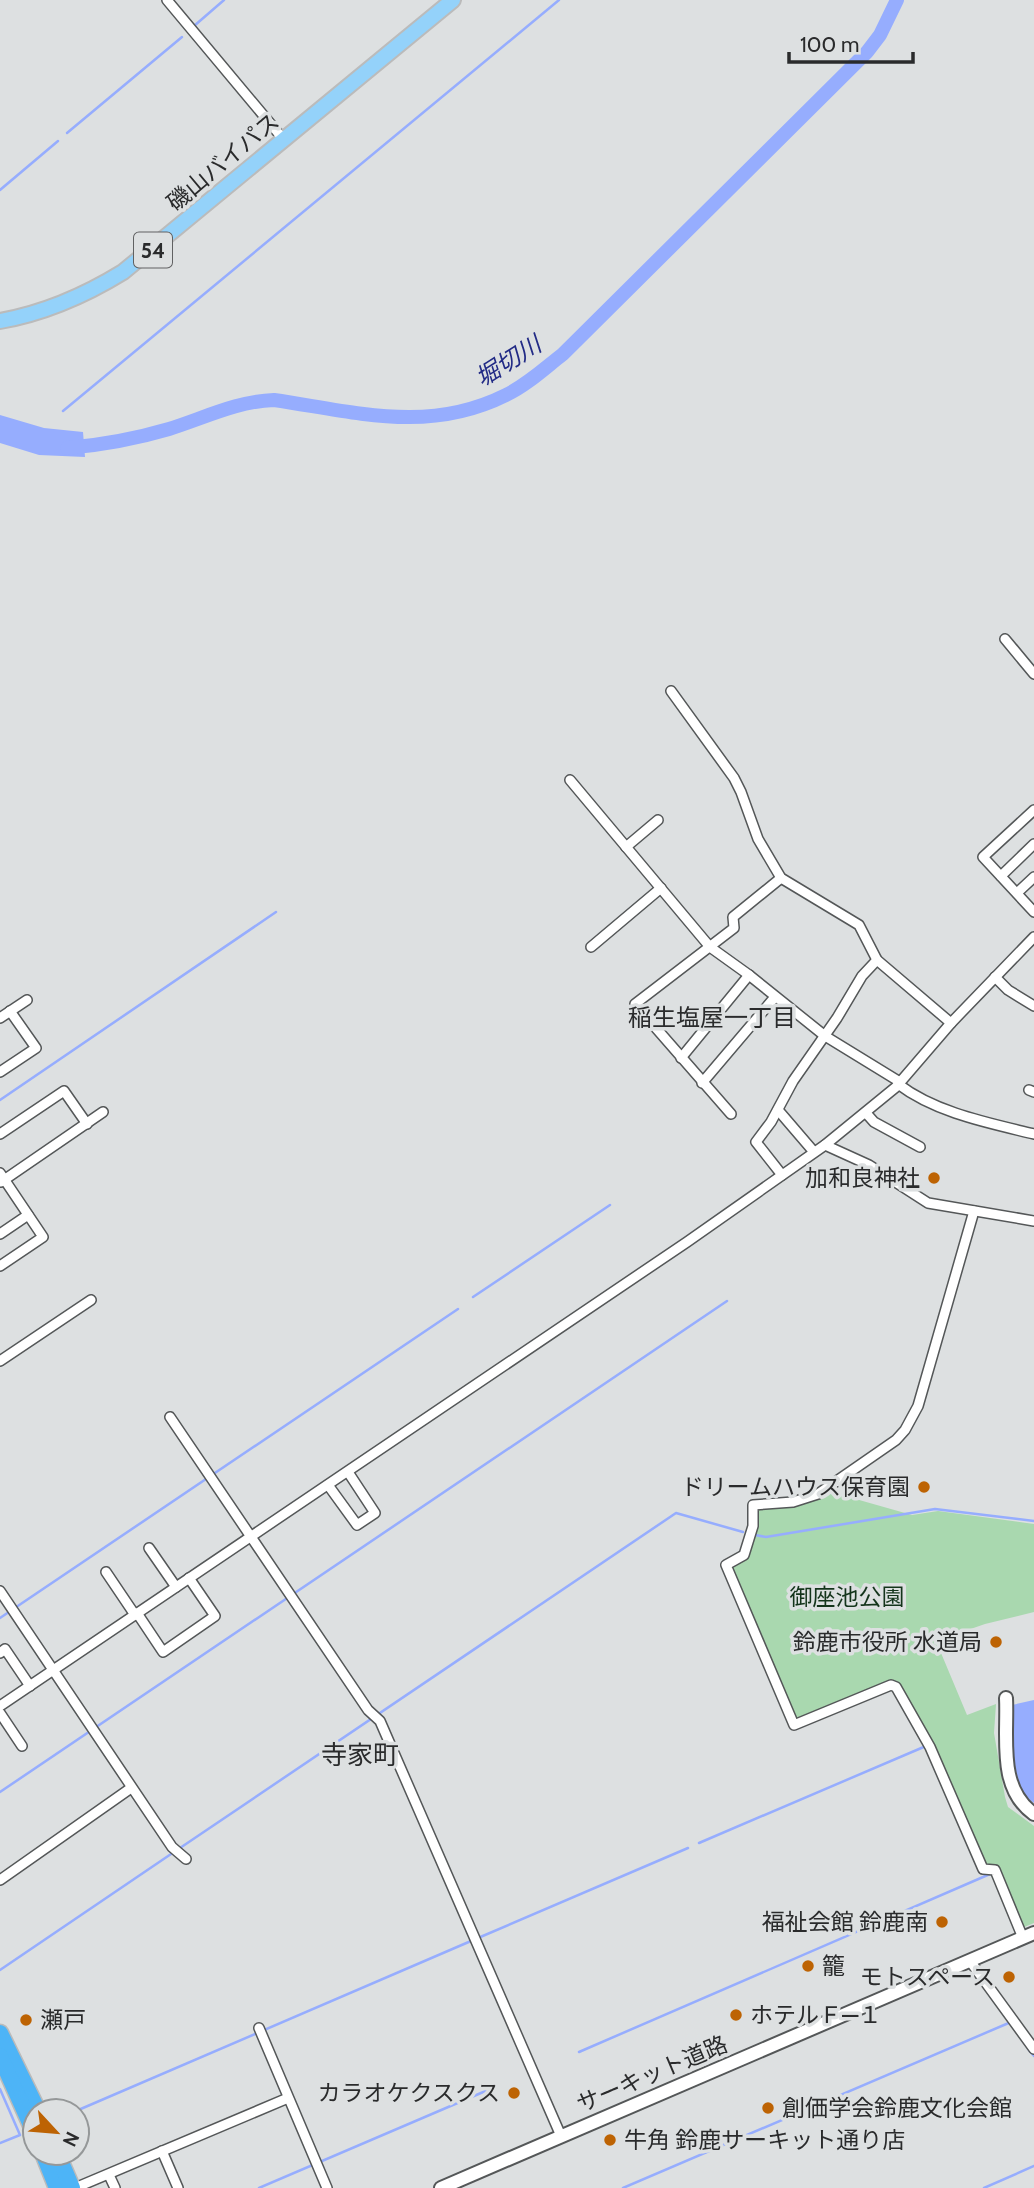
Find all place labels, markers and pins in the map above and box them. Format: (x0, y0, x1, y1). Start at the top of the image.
place label: 加和良神社 (805, 1164, 920, 1192)
marker: 加和良神社 (926, 1170, 942, 1186)
place label: ドリームハウス保育園 (681, 1473, 910, 1501)
marker: ドリームハウス保育園 (916, 1479, 932, 1495)
place label: 鈴鹿市役所 水道局 (793, 1628, 982, 1656)
marker: 鈴鹿市役所 水道局 (988, 1634, 1004, 1650)
place label: 福祉会館 鈴鹿南 (762, 1908, 928, 1936)
marker: 福祉会館 鈴鹿南 (934, 1914, 950, 1930)
place label: 籠 (822, 1952, 845, 1980)
marker: 籠 (800, 1958, 816, 1974)
place label: モトスペース (860, 1963, 995, 1991)
marker: モトスペース (1001, 1969, 1017, 1985)
place label: ホテルＦ―１ (750, 2001, 881, 2029)
place label: 瀬戸 (40, 2006, 86, 2034)
marker: ホテルＦ―１ (728, 2007, 744, 2023)
marker: 瀬戸 (18, 2012, 34, 2028)
place label: カラオケクスクス (317, 2079, 500, 2107)
marker: カラオケクスクス (506, 2085, 522, 2101)
place label: 創価学会鈴鹿文化会館 (782, 2094, 1012, 2122)
marker: 創価学会鈴鹿文化会館 (760, 2100, 776, 2116)
place label: 牛角 鈴鹿サーキット通り店 (624, 2126, 905, 2154)
marker: 牛角 鈴鹿サーキット通り店 (602, 2132, 618, 2148)

